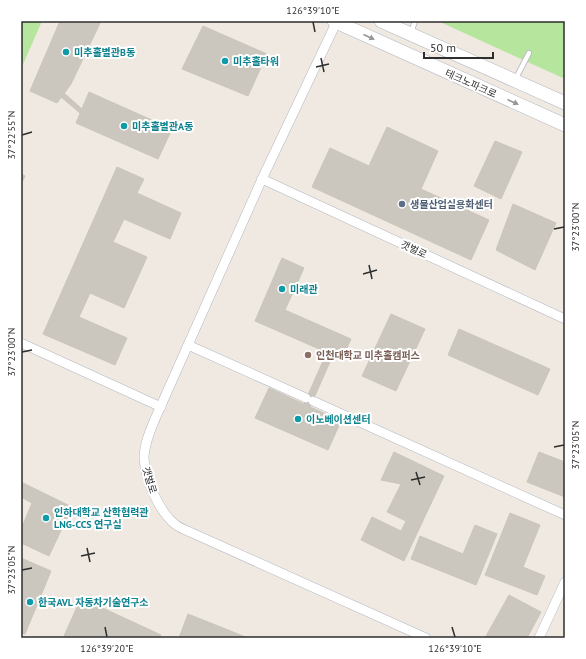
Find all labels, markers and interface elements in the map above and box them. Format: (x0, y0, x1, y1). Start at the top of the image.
text: 126°39'10"E (286, 4, 340, 17)
one-way arrow (364, 34, 375, 40)
scale bar (424, 34, 493, 60)
text: 50 m (430, 40, 456, 55)
place label: 미추홀별관B동 (74, 46, 135, 59)
marker: 미추홀별관B동 (61, 47, 71, 57)
place label: 미추홀타워 (233, 55, 279, 68)
marker: 미추홀타워 (220, 56, 230, 66)
street label: 테크노파크로 (443, 66, 499, 101)
one-way arrow (508, 99, 519, 105)
text: 37°22'55"N (5, 110, 18, 160)
place label: 미추홀별관A동 (132, 120, 193, 133)
marker: 미추홀별관A동 (119, 121, 129, 131)
place label: 생물산업실용화센터 (410, 198, 493, 211)
marker: 생물산업실용화센터 (397, 199, 407, 209)
text: 37°23'00"N (569, 202, 582, 252)
street label: 갯벌로 (399, 238, 429, 261)
place label: 미래관 (290, 283, 318, 296)
marker: 미래관 (277, 284, 287, 294)
text: 37°23'00"N (5, 327, 18, 377)
place label: 인천대학교 미추홀캠퍼스 (316, 349, 420, 362)
marker: 인천대학교 미추홀캠퍼스 (303, 350, 313, 360)
place label: 이노베이션센터 (306, 413, 370, 426)
marker: 이노베이션센터 (293, 414, 303, 424)
text: 37°23'05"N (569, 420, 582, 470)
street label: 갯벌로 (139, 465, 160, 495)
place label: 인하대학교 산학협력관 LNG-CCS 연구실 (54, 506, 149, 531)
marker: 인하대학교 산학협력관 LNG-CCS 연구실 (41, 513, 51, 523)
text: 37°23'05"N (5, 545, 18, 595)
place label: 한국AVL 자동차기술연구소 (38, 596, 149, 609)
marker: 한국AVL 자동차기술연구소 (25, 597, 35, 607)
text: 126°39'20"E (80, 642, 134, 655)
text: 126°39'10"E (428, 642, 482, 655)

